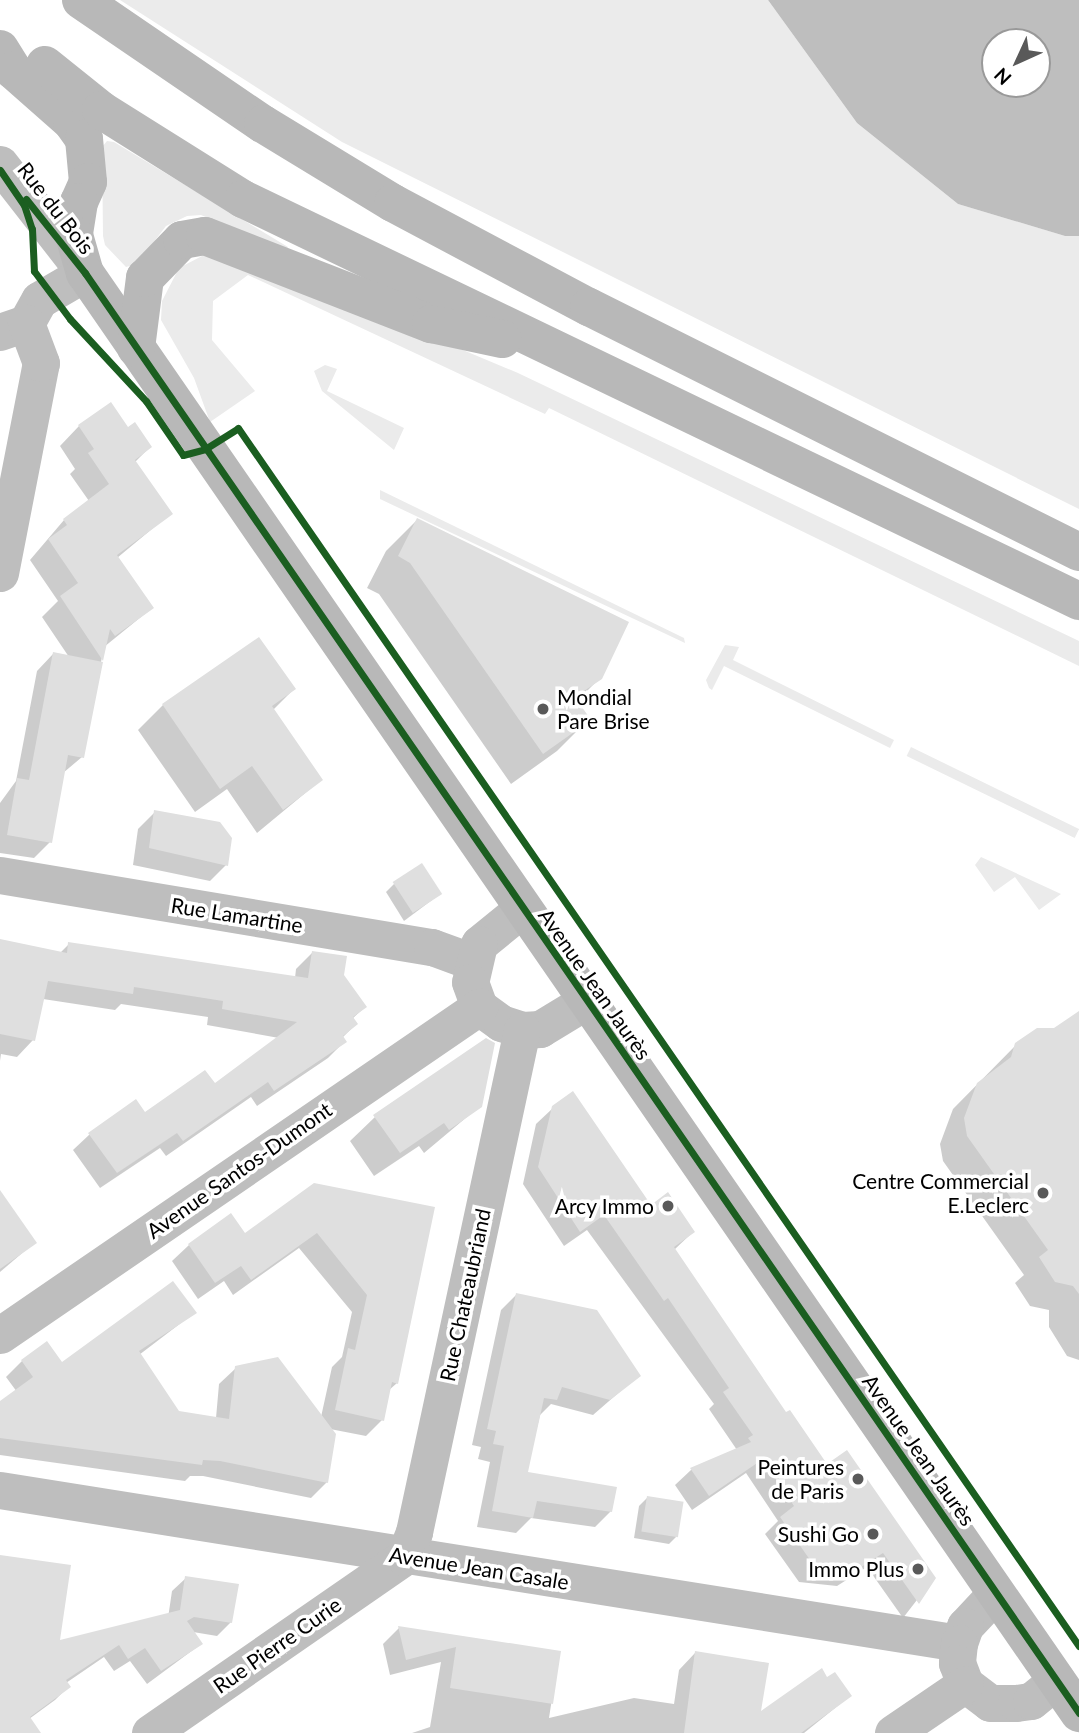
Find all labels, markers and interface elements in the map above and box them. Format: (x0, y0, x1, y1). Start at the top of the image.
north arrow (981, 28, 1051, 98)
text: N (989, 63, 1016, 90)
street label: Rue du Bois (12, 157, 100, 259)
place label: Mondial Pare Brise (557, 684, 650, 734)
marker: Mondial Pare Brise (535, 701, 551, 717)
street label: Rue Lamartine (169, 892, 305, 938)
street label: Avenue Jean Jaurès (533, 903, 657, 1065)
street label: Avenue Santos-Dumont (142, 1097, 336, 1243)
place label: Centre Commercial E.Leclerc (852, 1168, 1029, 1218)
marker: Centre Commercial E.Leclerc (1035, 1185, 1051, 1201)
place label: Arcy Immo (554, 1193, 654, 1219)
marker: Arcy Immo (660, 1198, 676, 1214)
street label: Rue Chateaubriand (434, 1206, 496, 1384)
street label: Avenue Jean Jaurès (857, 1369, 981, 1531)
place label: Peintures de Paris (758, 1454, 844, 1504)
marker: Peintures de Paris (850, 1471, 866, 1487)
place label: Sushi Go (778, 1521, 859, 1547)
marker: Sushi Go (865, 1526, 881, 1542)
street label: Avenue Jean Casale (387, 1541, 571, 1595)
place label: Immo Plus (808, 1556, 904, 1582)
marker: Immo Plus (910, 1561, 926, 1577)
street label: Rue Pierre Curie (208, 1592, 346, 1698)

